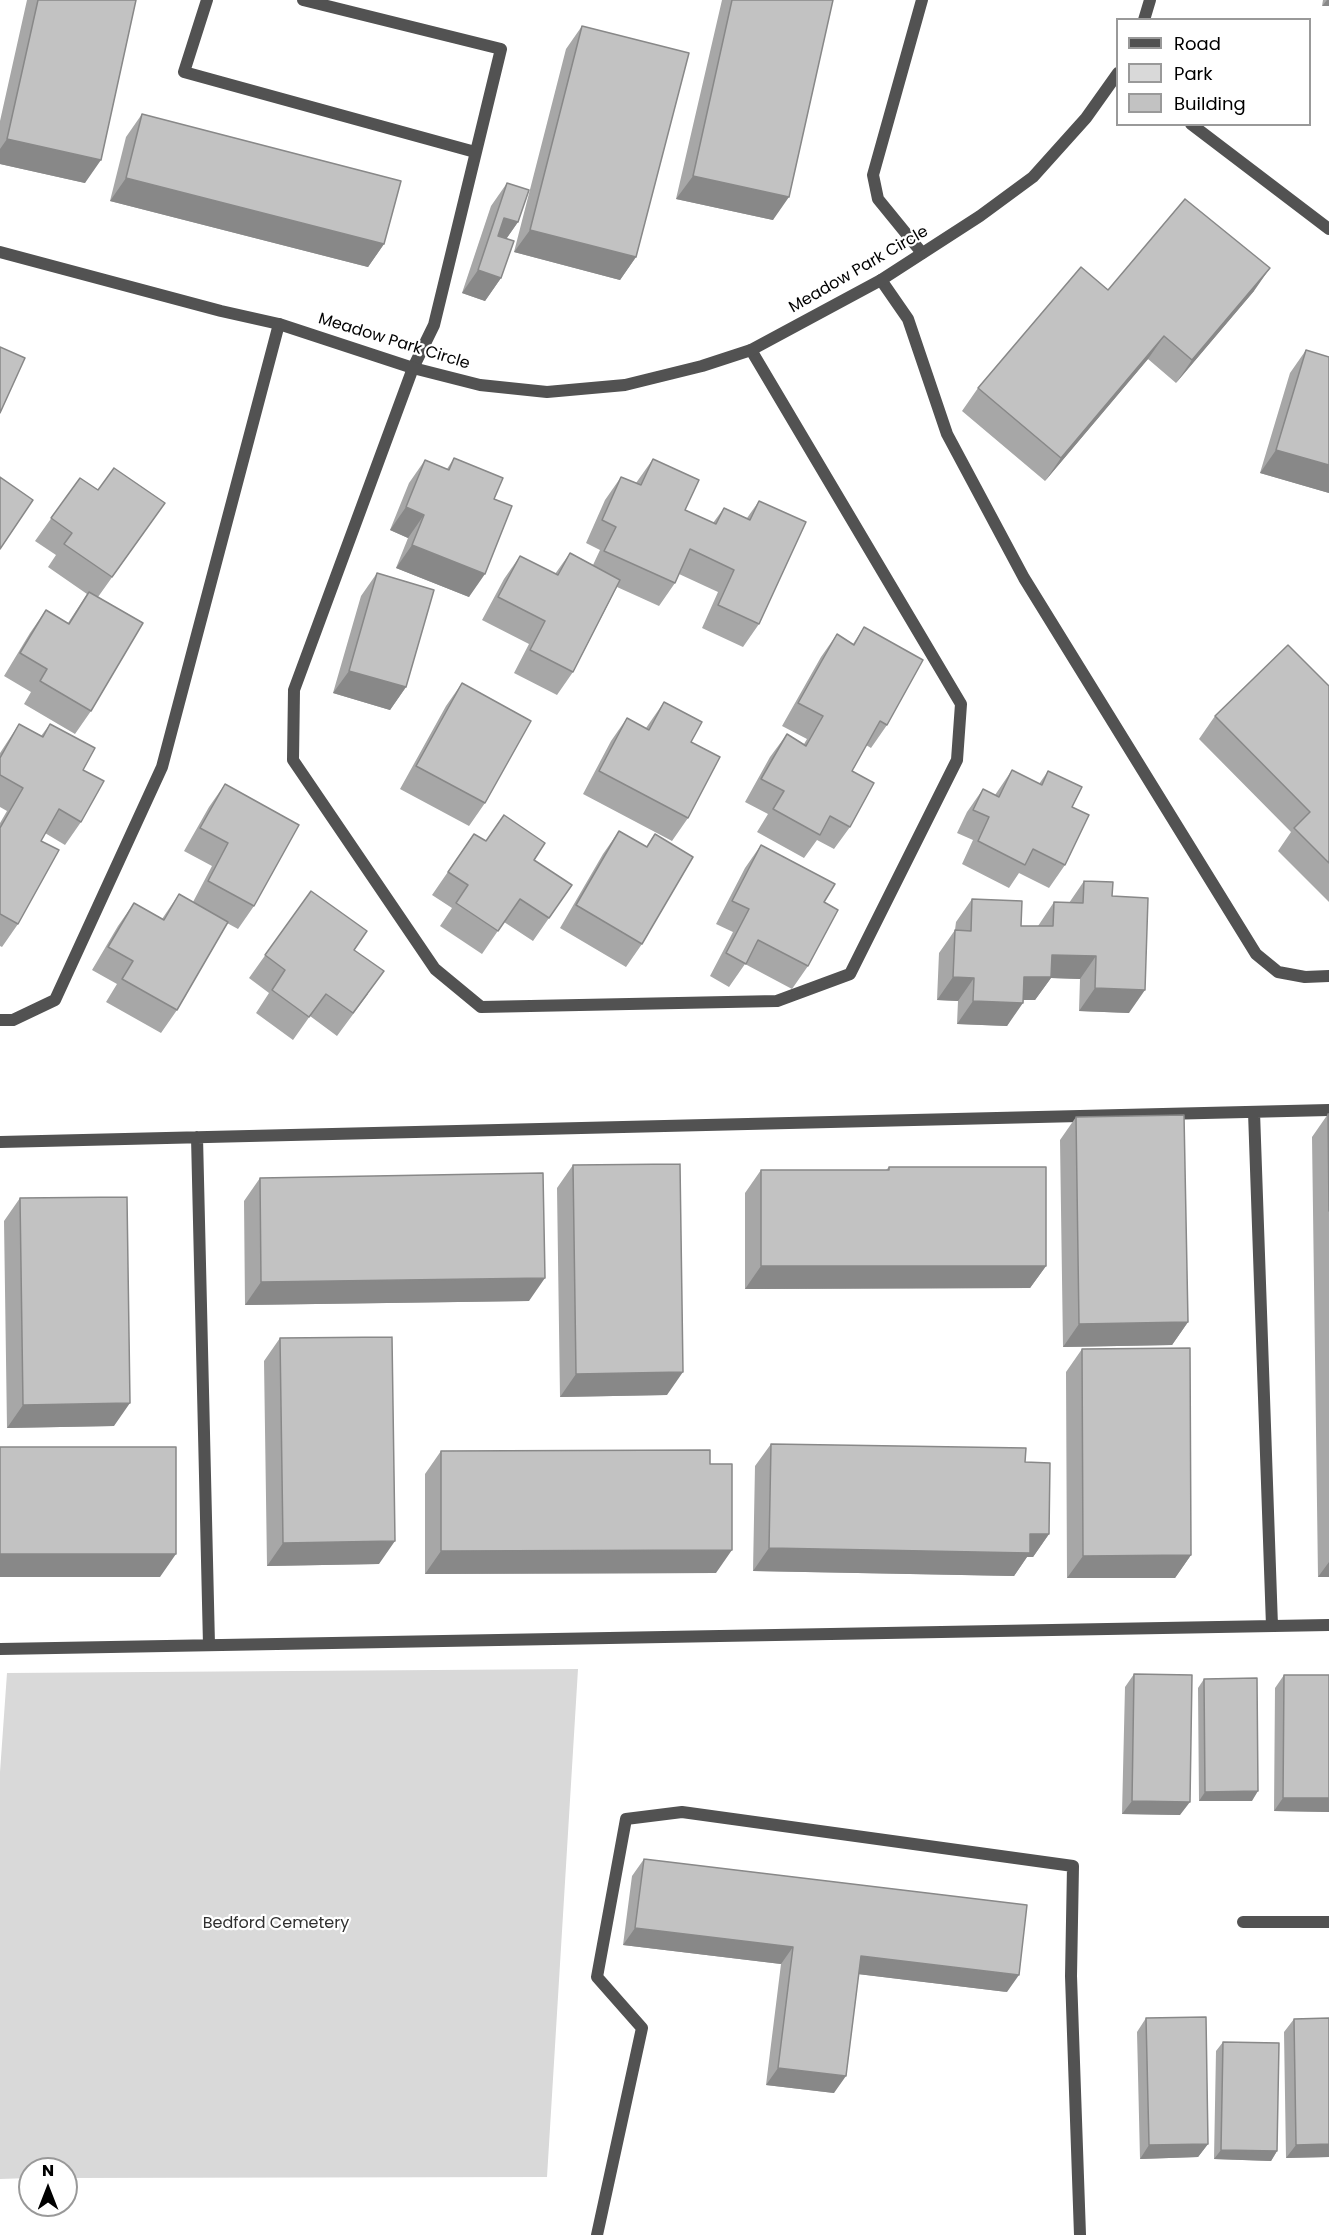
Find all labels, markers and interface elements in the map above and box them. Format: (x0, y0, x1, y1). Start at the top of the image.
legend (1116, 18, 1311, 126)
text: Road (1174, 31, 1221, 56)
text: Park (1174, 61, 1213, 86)
text: Building (1174, 91, 1246, 116)
street label: Meadow Park Circle (786, 222, 932, 318)
street label: Meadow Park Circle (316, 310, 472, 374)
park label: Bedford Cemetery (203, 1914, 349, 1934)
north arrow (18, 2157, 78, 2217)
text: N (42, 2159, 54, 2182)

